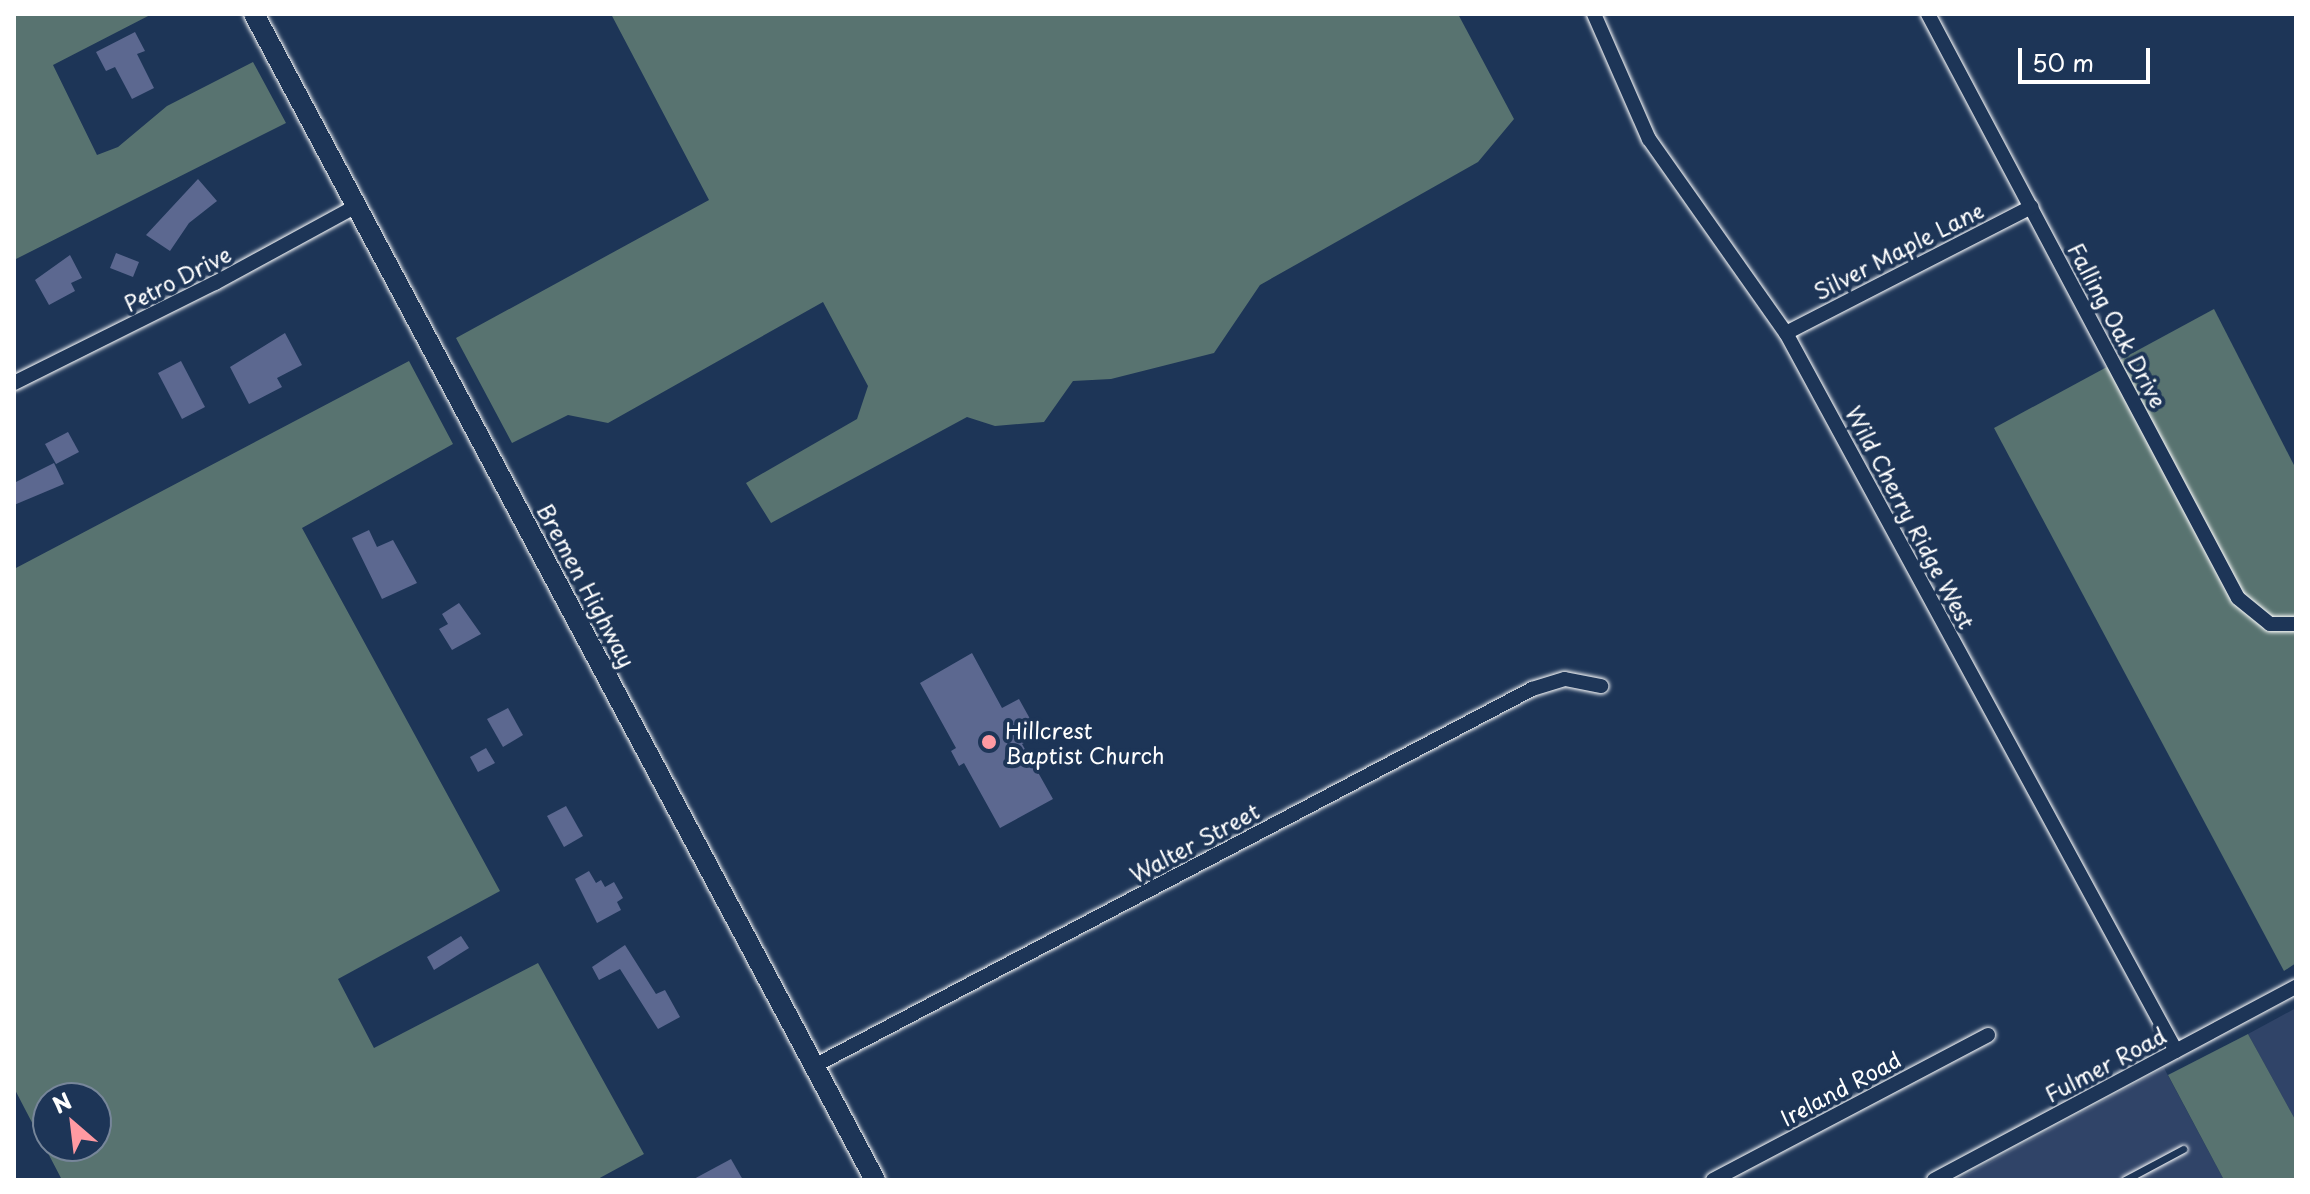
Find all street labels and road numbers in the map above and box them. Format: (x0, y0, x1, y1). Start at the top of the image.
street label: Silver Maple Lane (1807, 195, 1989, 305)
street label: Falling Oak Drive (2063, 237, 2173, 413)
street label: Petro Drive (118, 239, 236, 317)
street label: Wild Cherry Ridge West (1840, 399, 1982, 635)
street label: Bremen Highway (533, 499, 641, 671)
street label: Walter Street (1124, 796, 1264, 888)
street label: Fulmer Road (2040, 1021, 2170, 1107)
street label: Ireland Road (1775, 1045, 1905, 1131)

